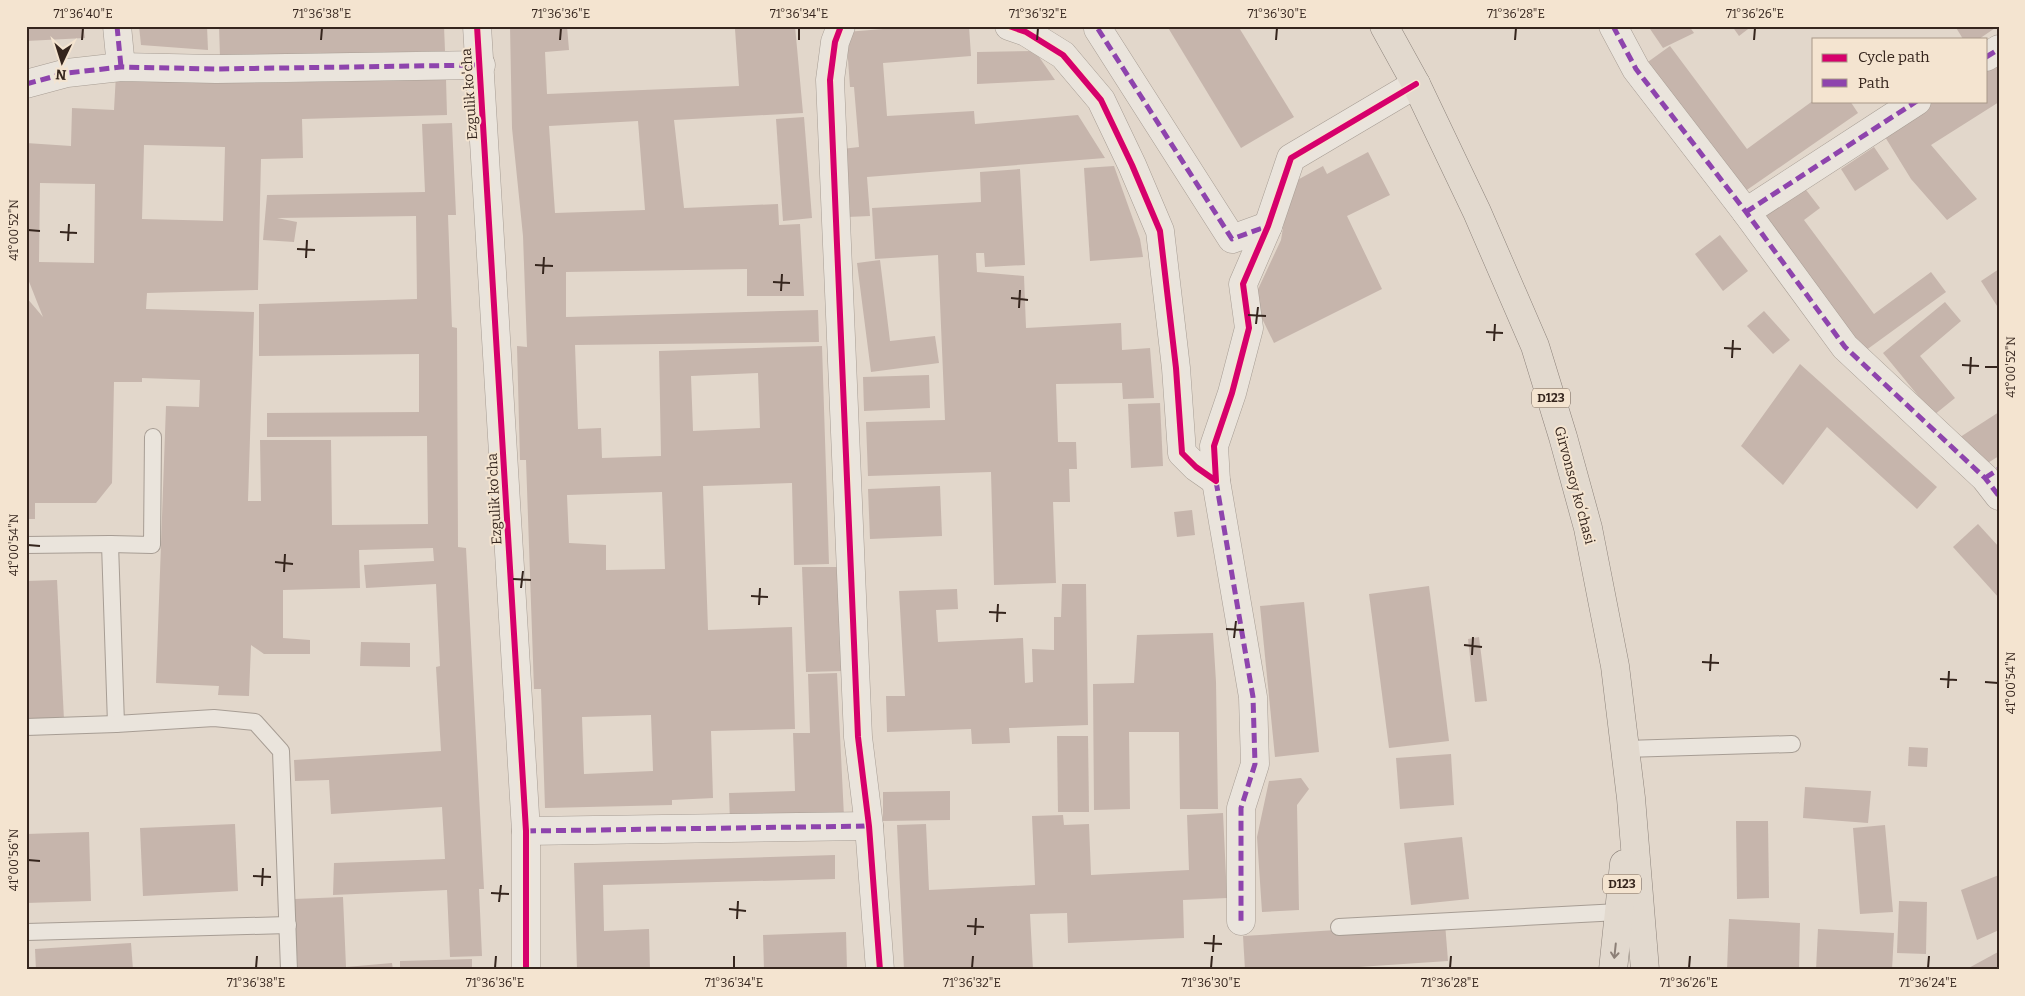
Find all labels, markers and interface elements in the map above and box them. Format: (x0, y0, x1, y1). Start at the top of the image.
text: 71°36'40"E (53, 7, 113, 21)
text: 71°36'38"E (293, 7, 351, 21)
text: 71°36'36"E (532, 7, 590, 21)
text: 71°36'34"E (770, 7, 828, 21)
text: 71°36'32"E (1009, 7, 1067, 21)
text: 71°36'30"E (1247, 7, 1307, 21)
text: 71°36'28"E (1487, 7, 1545, 21)
text: 71°36'26"E (1726, 7, 1784, 21)
north arrow (38, 38, 88, 88)
legend (1812, 38, 1988, 102)
street label: Ezgulik ko'cha (458, 47, 481, 140)
text: Cycle path (1858, 48, 1930, 66)
text: N (55, 66, 67, 83)
text: Path (1858, 74, 1890, 92)
text: 41°00'52"N (7, 199, 21, 261)
text: 41°00'52"N (2004, 336, 2018, 398)
road number: D123 (1532, 388, 1570, 408)
street label: Girvonsoy koʻchasi (1551, 424, 1598, 546)
street label: Ezgulik ko'cha (484, 452, 505, 545)
text: 41°00'54"N (7, 513, 21, 576)
text: 41°00'54"N (2004, 651, 2018, 714)
text: 41°00'56"N (7, 828, 21, 891)
road number: D123 (1603, 874, 1641, 894)
one-way arrow (1610, 943, 1620, 959)
text: 71°36'38"E (227, 976, 285, 990)
text: 71°36'36"E (466, 976, 524, 990)
text: 71°36'34"E (705, 976, 763, 990)
text: 71°36'32"E (943, 976, 1001, 990)
text: 71°36'30"E (1181, 976, 1241, 990)
text: 71°36'28"E (1421, 976, 1479, 990)
text: 71°36'26"E (1660, 976, 1718, 990)
text: 71°36'24"E (1899, 976, 1957, 990)

